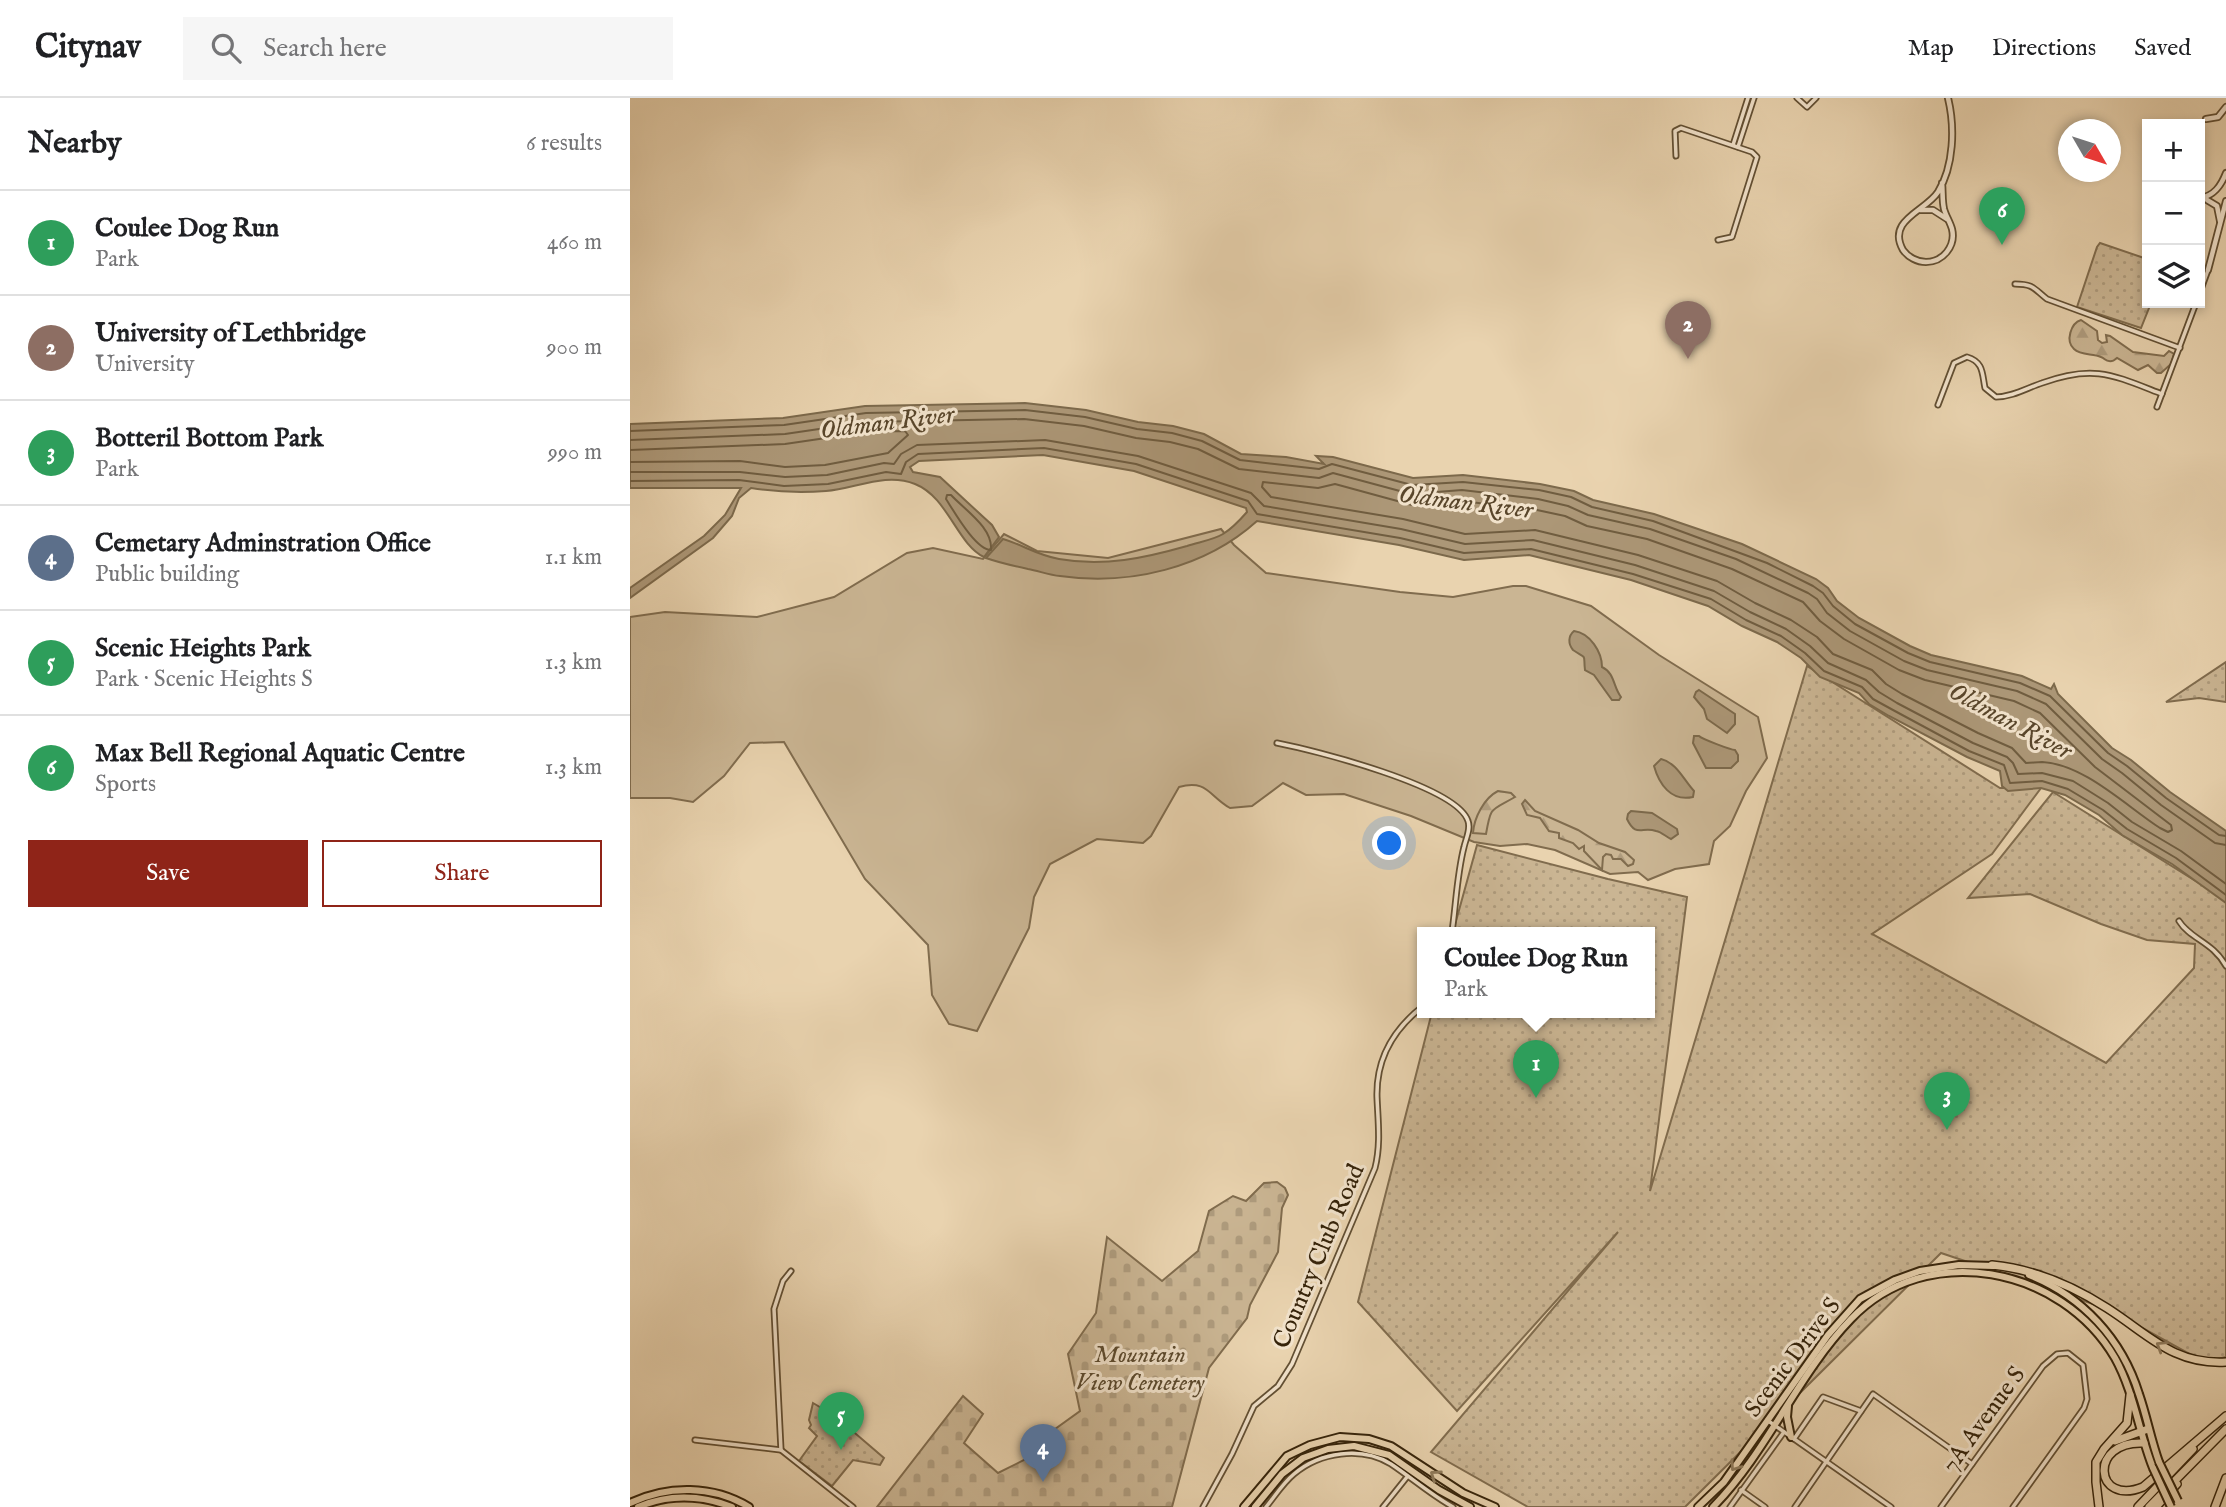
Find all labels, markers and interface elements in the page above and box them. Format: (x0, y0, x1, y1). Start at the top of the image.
search box (183, 17, 673, 80)
text: Citynav (35, 27, 141, 69)
icon: search (207, 29, 245, 67)
text: Search here (263, 32, 387, 65)
text: Map (1908, 33, 1954, 64)
text: Directions (1992, 33, 2096, 64)
text: Saved (2134, 33, 2191, 64)
north arrow (2058, 119, 2121, 182)
map controls (2142, 119, 2205, 308)
button: + (2142, 119, 2205, 182)
text: Nearby (28, 125, 121, 163)
text: 6 results (526, 129, 602, 158)
button: − (2142, 182, 2205, 245)
pin: 6 (1979, 187, 2025, 245)
text: Coulee Dog Run (95, 212, 279, 245)
text: 1 (47, 228, 55, 257)
text: 460 m (547, 228, 602, 257)
text: Park (95, 245, 139, 274)
button: layers (2142, 245, 2205, 308)
pin: 2 (1665, 301, 1711, 359)
text: University of Lethbridge (95, 317, 366, 350)
text: 2 (46, 333, 56, 362)
text: 900 m (547, 333, 602, 362)
text: University (95, 350, 195, 379)
water label: Oldman River (818, 398, 957, 447)
text: Botteril Bottom Park (95, 422, 324, 455)
text: 3 (47, 438, 55, 467)
text: 990 m (548, 438, 602, 467)
text: Park (95, 455, 139, 484)
water label: Oldman River (1397, 478, 1536, 527)
text: Cemetary Adminstration Office (95, 527, 431, 560)
text: 4 (45, 543, 57, 572)
text: 1.1 km (545, 543, 602, 572)
text: Public building (95, 560, 239, 589)
text: Scenic Heights Park (95, 632, 311, 665)
text: 5 (47, 648, 55, 677)
text: 1.3 km (545, 648, 602, 677)
text: Park · Scenic Heights S (95, 665, 313, 694)
water label: Oldman River (1943, 675, 2079, 768)
text: Max Bell Regional Aquatic Centre (95, 737, 465, 770)
text: 6 (46, 753, 56, 782)
text: 1.3 km (545, 753, 602, 782)
text: Sports (95, 770, 156, 799)
your location (1372, 826, 1406, 860)
button: Save (28, 840, 308, 907)
button: Share (322, 840, 602, 907)
popup (1417, 927, 1655, 1018)
text: Coulee Dog Run (1444, 942, 1628, 975)
text: Park (1444, 975, 1488, 1004)
pin: 1 (1513, 1040, 1559, 1098)
pin: 3 (1924, 1072, 1970, 1130)
street label: Country Club Road (1267, 1159, 1372, 1354)
street label: Scenic Drive S (1738, 1292, 1848, 1424)
park label: Mountain View Cemetery (1076, 1340, 1205, 1399)
one-way arrow (2156, 1341, 2169, 1354)
street label: 7A Avenue S (1935, 1361, 2033, 1479)
pin: 5 (818, 1392, 864, 1450)
pin: 4 (1020, 1424, 1066, 1482)
one-way arrow (1731, 1458, 1743, 1471)
one-way arrow (1430, 1471, 1443, 1483)

